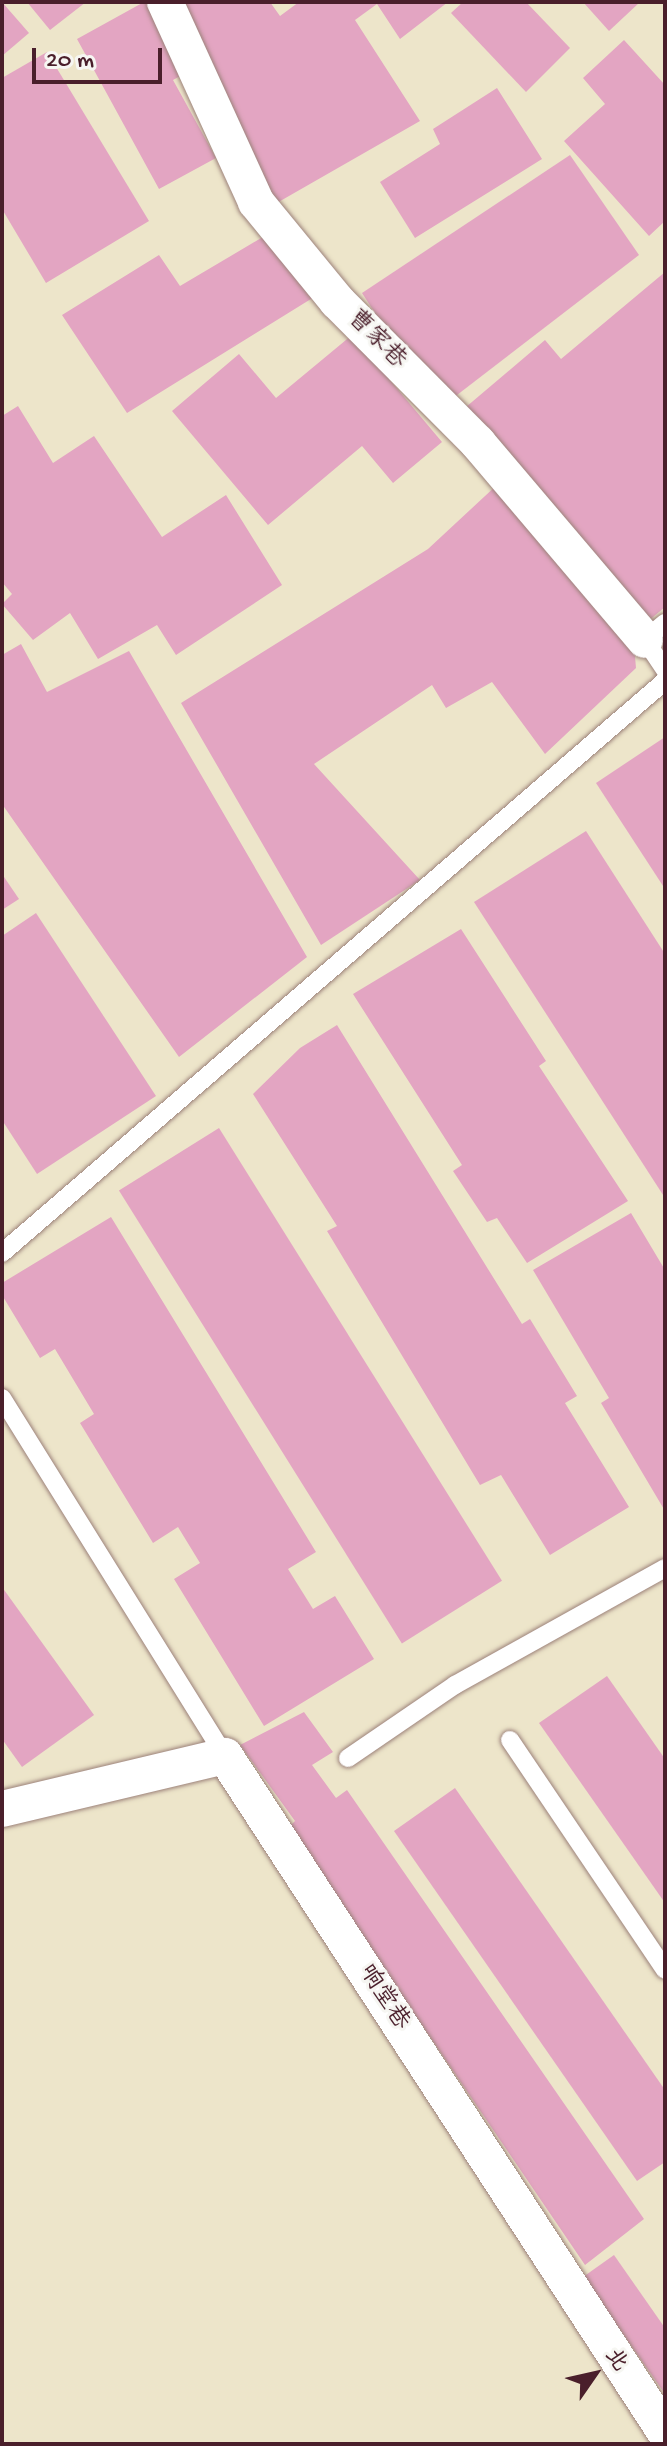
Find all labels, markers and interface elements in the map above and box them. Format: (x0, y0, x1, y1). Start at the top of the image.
scale bar (36, 32, 166, 82)
text: 20 m (46, 47, 94, 76)
street label: 曹家巷 (340, 304, 412, 376)
street label: 响堂巷 (351, 1960, 415, 2036)
north arrow (555, 2334, 635, 2414)
text: 北 (598, 2344, 632, 2377)

